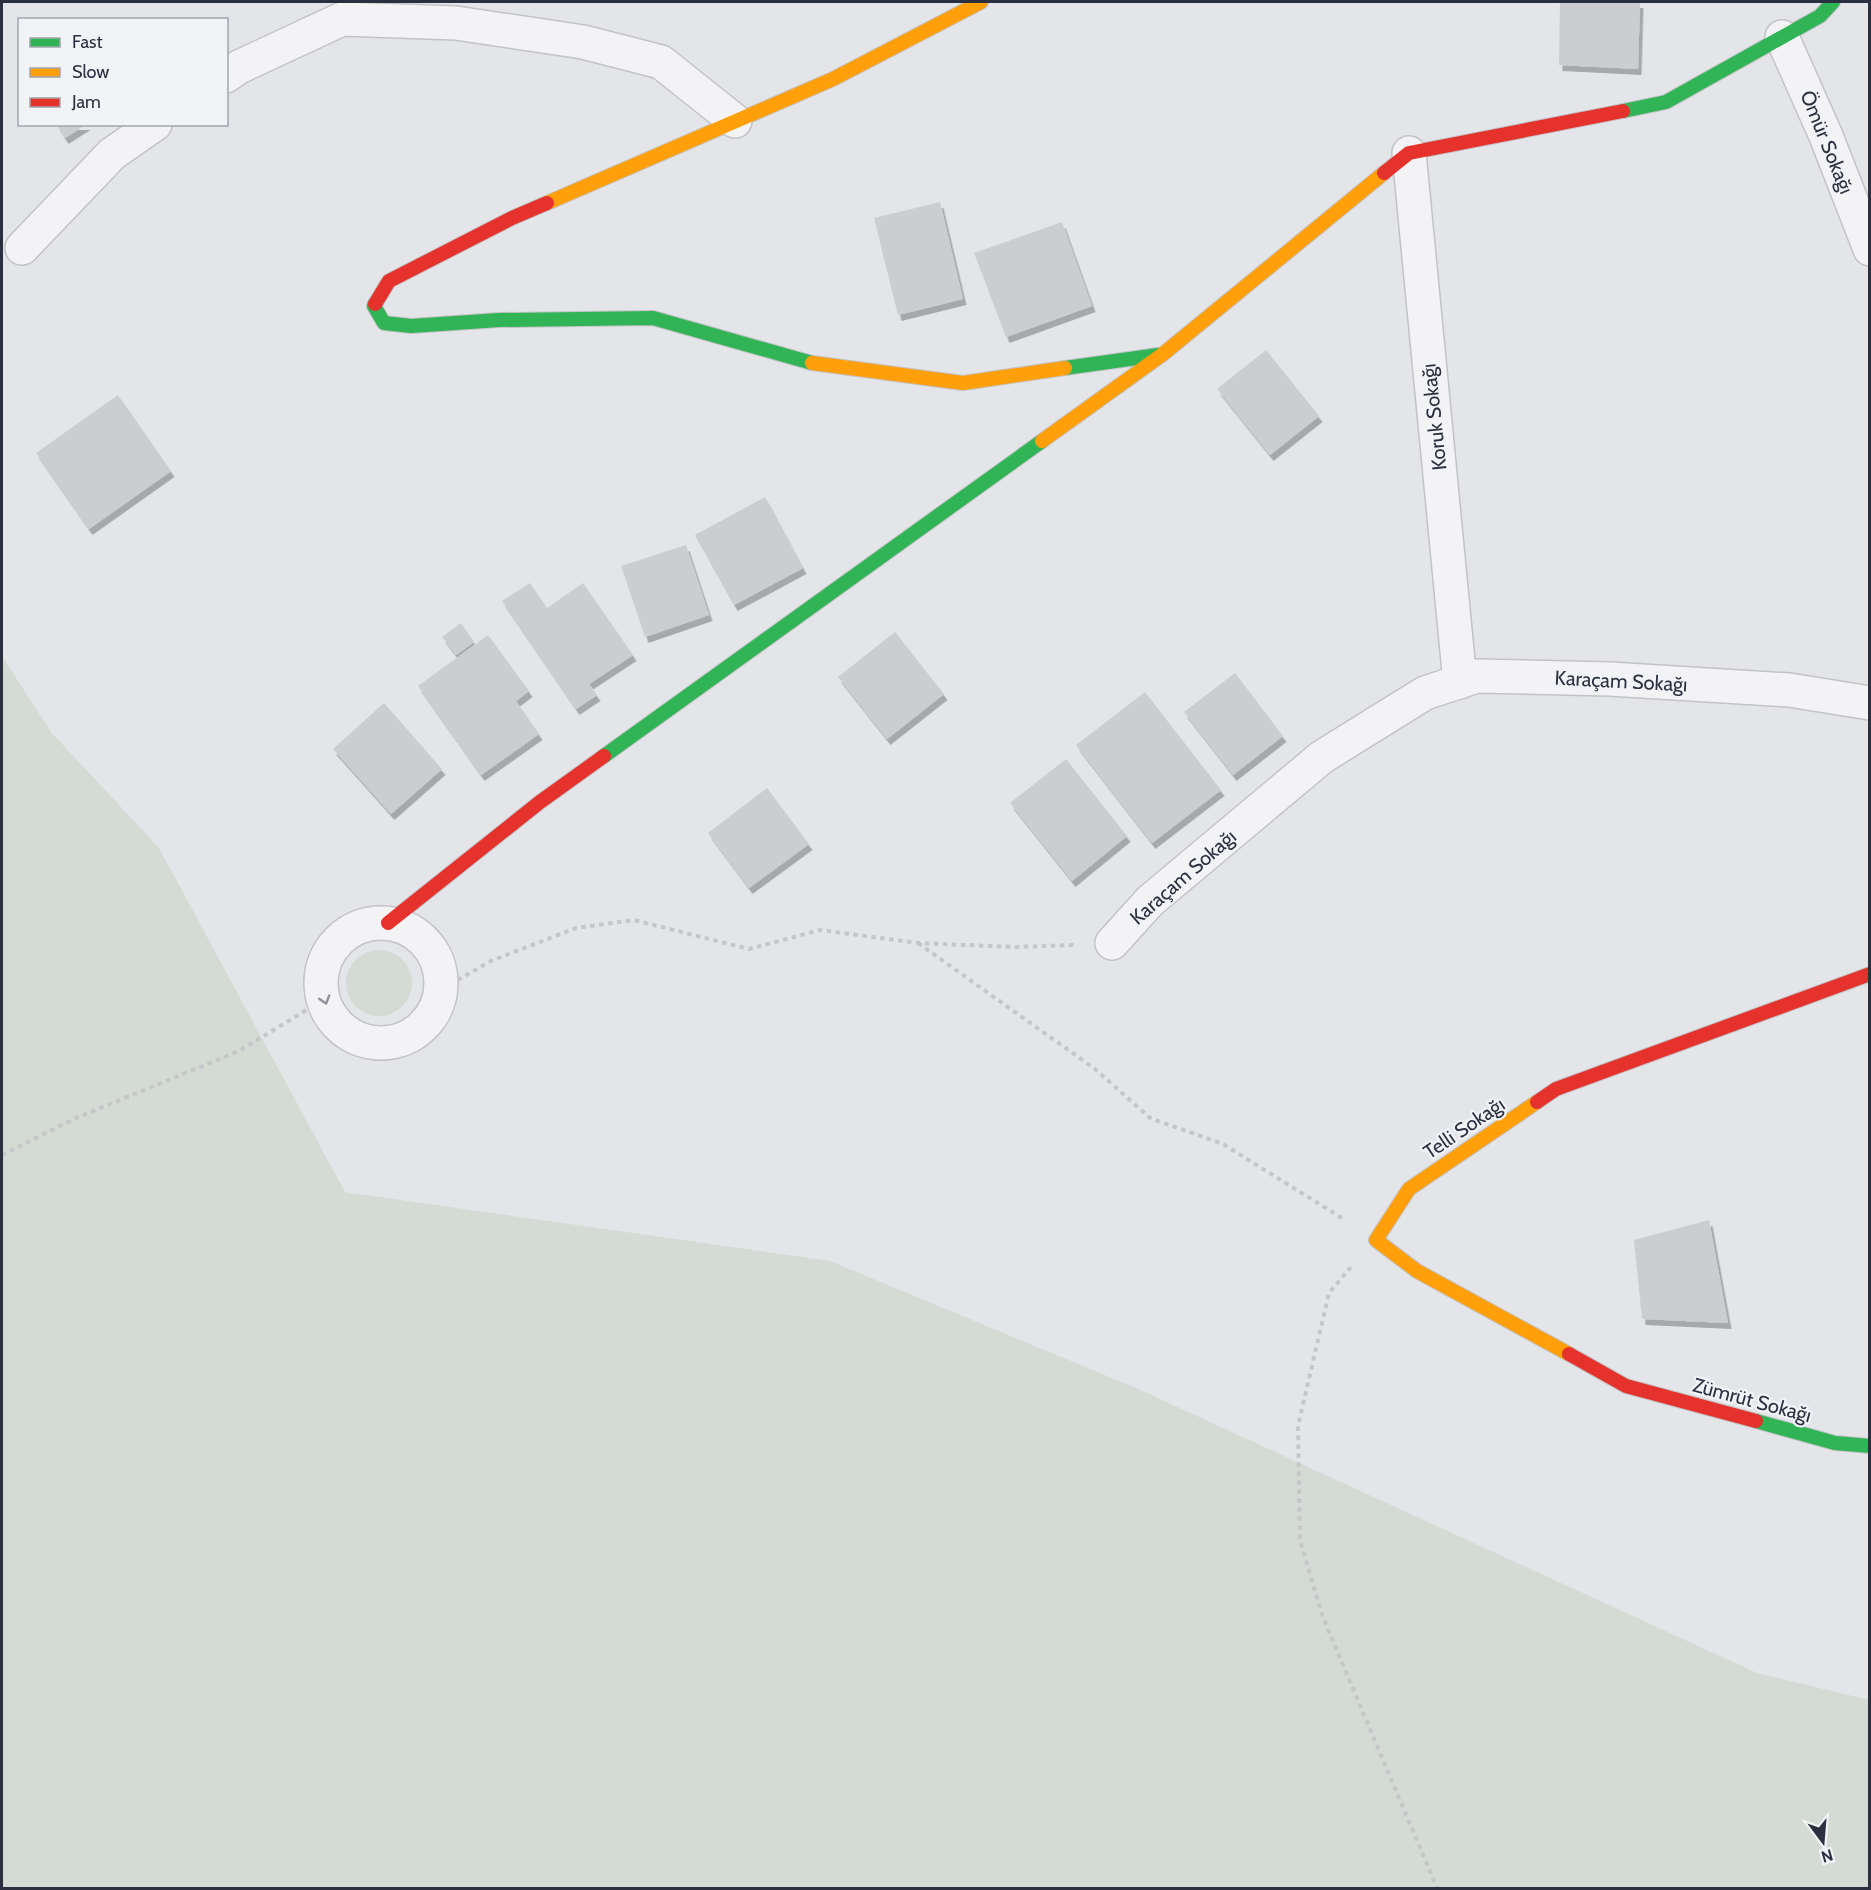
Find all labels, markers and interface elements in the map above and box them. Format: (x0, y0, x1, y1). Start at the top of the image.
legend (18, 18, 228, 126)
text: Fast (72, 31, 103, 53)
text: Slow (72, 61, 109, 83)
street label: Ömür Sokağı (1795, 87, 1859, 197)
text: Jam (71, 91, 101, 113)
street label: Koruk Sokağı (1416, 362, 1452, 472)
street label: Karaçam Sokağı (1554, 666, 1688, 696)
street label: Karaçam Sokağı (1125, 824, 1241, 930)
one-way arrow (318, 994, 330, 1005)
street label: Telli Sokağı (1419, 1092, 1509, 1164)
street label: Zümrüt Sokağı (1690, 1373, 1814, 1427)
north arrow (1793, 1812, 1853, 1872)
text: N (1819, 1845, 1835, 1867)

